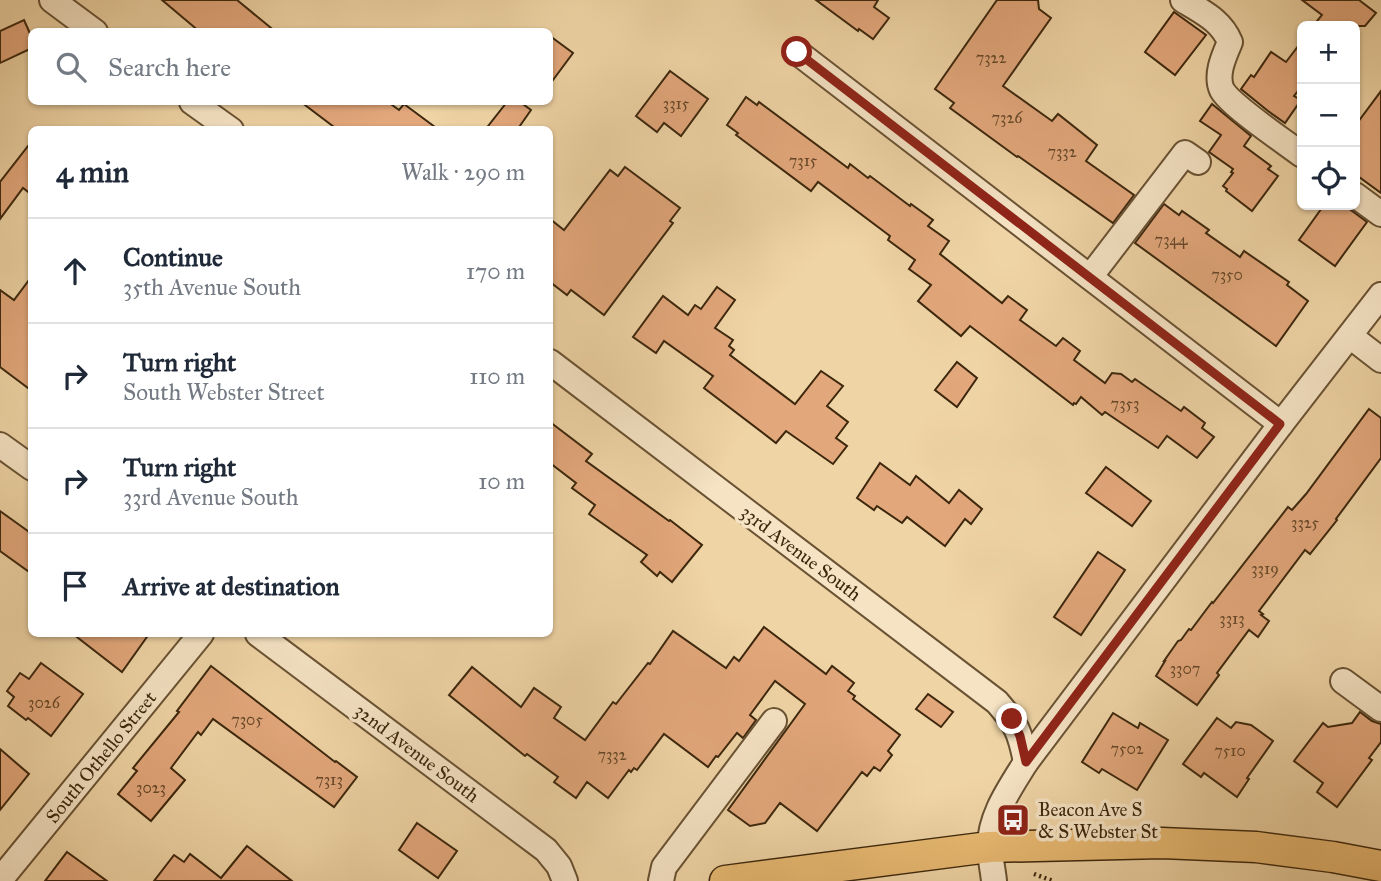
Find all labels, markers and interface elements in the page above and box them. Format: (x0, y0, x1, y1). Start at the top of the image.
map controls (1297, 21, 1360, 210)
button: + (1297, 21, 1360, 84)
search box (28, 28, 553, 105)
route start (781, 36, 812, 67)
icon: search (52, 48, 90, 86)
house number: 7322 (976, 48, 1006, 67)
text: Search here (108, 51, 231, 83)
button: − (1297, 84, 1360, 147)
house number: 3315 (663, 94, 690, 113)
house number: 7326 (991, 108, 1023, 127)
house number: 7332 (1047, 142, 1077, 161)
button: locate (1297, 147, 1360, 210)
house number: 7315 (789, 151, 818, 170)
text: 4 min (56, 154, 129, 190)
text: Walk · 290 m (401, 158, 525, 186)
house number: 7344 (1155, 230, 1188, 249)
text: Continue (123, 241, 223, 273)
icon: ahead (56, 252, 94, 290)
text: 170 m (466, 257, 525, 285)
house number: 7350 (1211, 265, 1243, 284)
text: 35th Avenue South (123, 273, 301, 301)
text: Turn right (123, 346, 236, 378)
icon: right (56, 357, 94, 395)
text: 110 m (469, 362, 525, 390)
text: South Webster Street (123, 378, 325, 406)
house number: 7353 (1111, 394, 1139, 413)
text: Turn right (123, 451, 236, 483)
icon: right (56, 462, 94, 500)
text: 10 m (478, 467, 525, 495)
text: 33rd Avenue South (123, 483, 299, 511)
street label: 33rd Avenue South (736, 500, 866, 606)
house number: 3325 (1291, 513, 1320, 532)
house number: 3319 (1251, 559, 1279, 578)
icon: arrive (56, 567, 94, 605)
text: Arrive at destination (123, 570, 340, 602)
house number: 3313 (1219, 609, 1245, 628)
house number: 3307 (1170, 659, 1200, 678)
street label: South Othello Street (41, 686, 161, 828)
house number: 3026 (28, 693, 61, 712)
street label: 32nd Avenue South (350, 699, 484, 808)
route end (996, 703, 1027, 734)
house number: 7305 (231, 710, 263, 729)
house number: 7502 (1110, 739, 1144, 758)
house number: 7510 (1214, 741, 1246, 760)
house number: 7332 (597, 745, 627, 764)
house number: 7313 (315, 770, 343, 789)
house number: 3023 (136, 778, 166, 797)
place label: Beacon Ave S & S Webster St (1038, 798, 1158, 843)
bus stop icon: Beacon Ave S & S Webster St (994, 801, 1032, 839)

